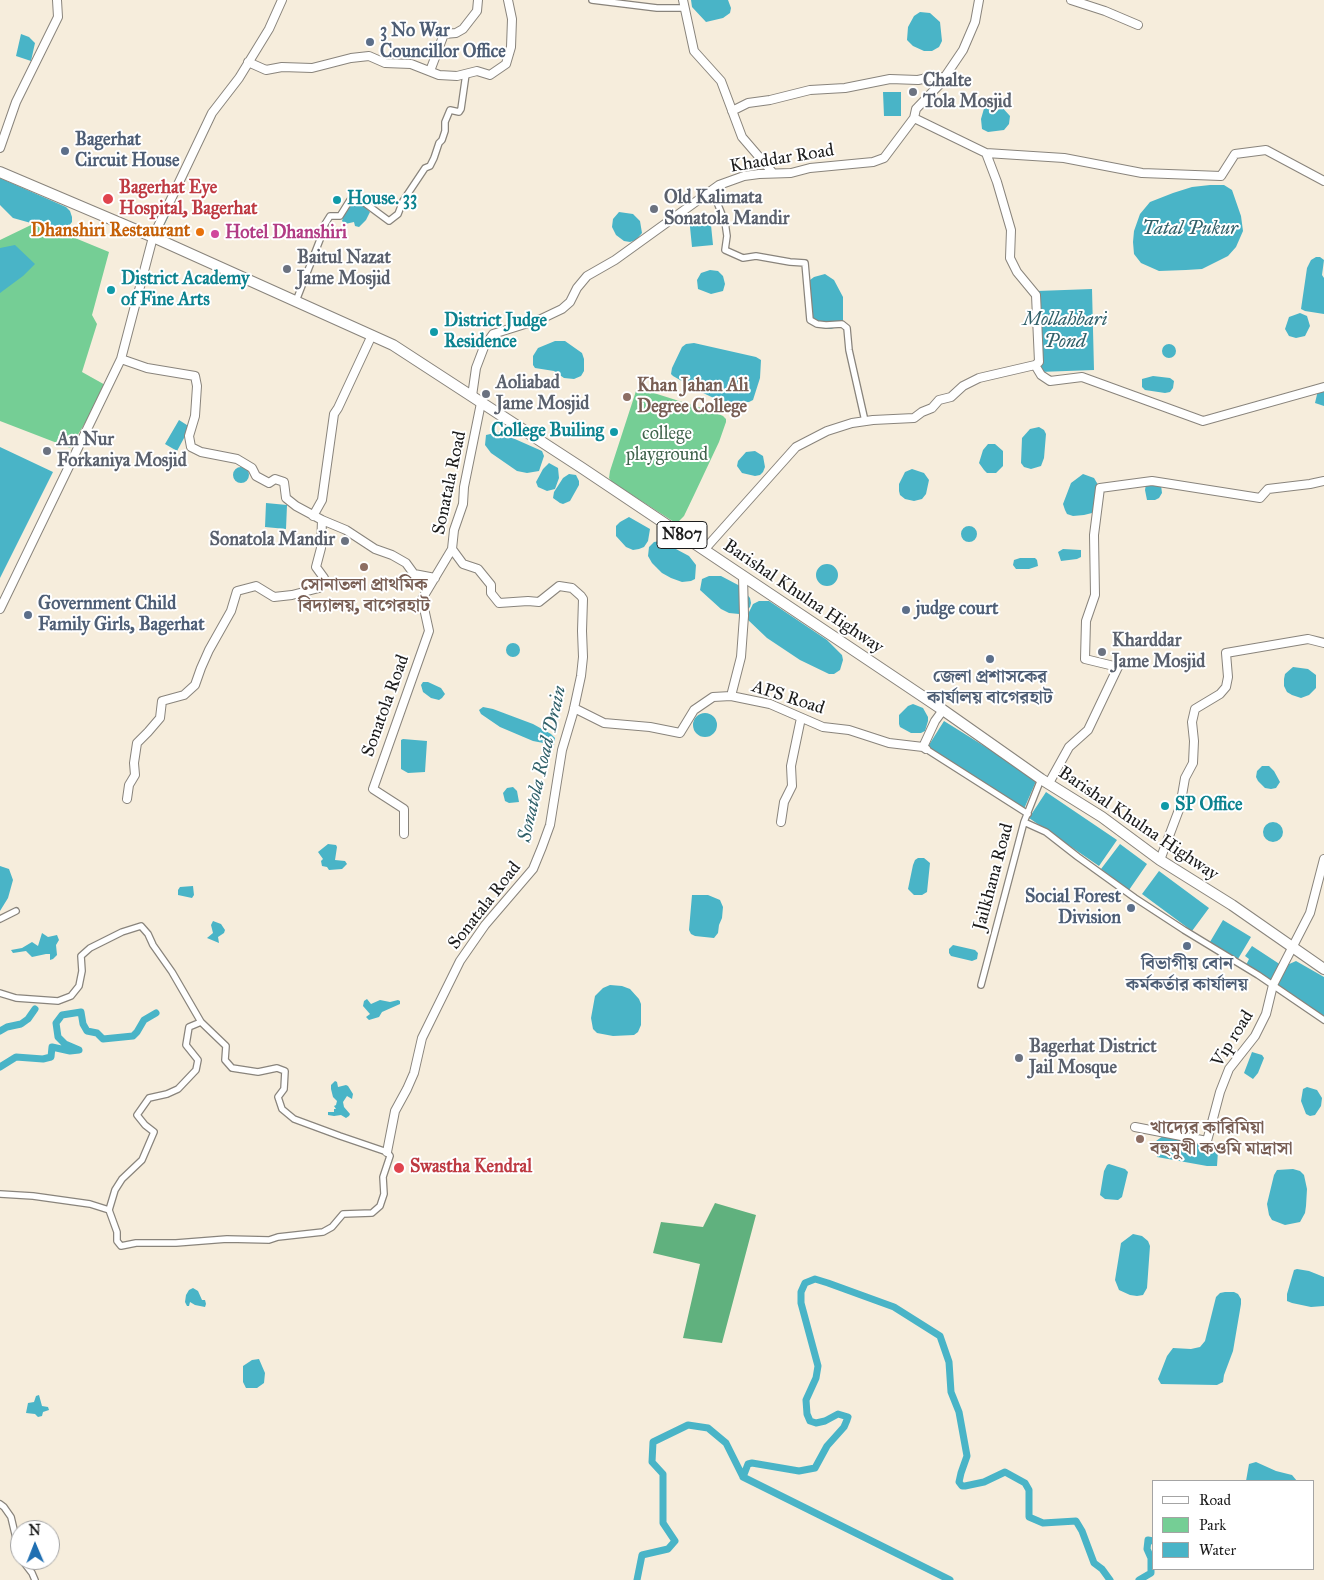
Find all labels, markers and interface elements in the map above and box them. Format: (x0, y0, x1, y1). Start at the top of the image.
place label: 3 No War Councillor Office (380, 21, 506, 64)
marker: 3 No War Councillor Office (364, 36, 376, 48)
place label: Chalte Tola Mosjid (923, 71, 1012, 114)
marker: Chalte Tola Mosjid (907, 86, 919, 98)
place label: Bagerhat Circuit House (75, 130, 179, 172)
street label: Khaddar Road (728, 140, 836, 178)
marker: Bagerhat Circuit House (59, 145, 71, 157)
place label: Bagerhat Eye Hospital, Bagerhat (119, 178, 257, 220)
place label: Old Kalimata Sonatola Mandir (664, 188, 789, 230)
place label: House. 33 (347, 189, 417, 211)
marker: Bagerhat Eye Hospital, Bagerhat (101, 192, 115, 206)
marker: House. 33 (331, 194, 343, 206)
marker: Old Kalimata Sonatola Mandir (648, 203, 660, 215)
water label: Tatal Pukur (1142, 218, 1238, 240)
place label: Dhanshiri Restaurant (31, 221, 190, 243)
place label: Hotel Dhanshiri (225, 223, 347, 245)
marker: Dhanshiri Restaurant (194, 226, 206, 238)
marker: Hotel Dhanshiri (209, 228, 221, 240)
place label: Baitul Nazat Jame Mosjid (297, 248, 391, 290)
marker: Baitul Nazat Jame Mosjid (281, 263, 293, 275)
place label: District Academy of Fine Arts (121, 269, 250, 312)
marker: District Academy of Fine Arts (105, 284, 117, 296)
water label: Mollahbari Pond (1023, 309, 1107, 353)
place label: District Judge Residence (444, 311, 547, 354)
marker: District Judge Residence (428, 326, 440, 338)
place label: Aoliabad Jame Mosjid (496, 373, 589, 416)
place label: Khan Jahan Ali Degree College (637, 376, 749, 418)
marker: Aoliabad Jame Mosjid (480, 388, 492, 400)
marker: Khan Jahan Ali Degree College (621, 391, 633, 403)
place label: College Builing (491, 421, 604, 443)
park label: college playground (626, 424, 708, 466)
marker: College Builing (608, 426, 620, 438)
street label: Sonatala Road (428, 429, 472, 537)
place label: An Nur Forkaniya Mosjid (57, 430, 187, 472)
marker: An Nur Forkaniya Mosjid (41, 445, 53, 457)
road number: N807 (657, 522, 707, 548)
place label: Sonatola Mandir (210, 530, 335, 552)
marker: Sonatola Mandir (339, 535, 351, 547)
street label: Barishal Khulna Highway (719, 535, 887, 659)
marker: সোনাতলা প্রাথমিক বিদ্যালয়, বাগেরহাট (358, 561, 370, 573)
place label: সোনাতলা প্রাথমিক বিদ্যালয়, বাগেরহাট (298, 575, 430, 618)
place label: Government Child Family Girls, Bagerhat (38, 594, 205, 636)
place label: judge court (916, 599, 998, 621)
marker: judge court (900, 604, 912, 616)
marker: Government Child Family Girls, Bagerhat (22, 609, 34, 621)
place label: Kharddar Jame Mosjid (1112, 631, 1205, 674)
marker: Kharddar Jame Mosjid (1096, 646, 1108, 658)
street label: Sonatola Road (358, 652, 414, 760)
marker: জেলা প্রশাসকের কার্যালয় বাগেরহাট (984, 653, 996, 665)
place label: জেলা প্রশাসকের কার্যালয় বাগেরহাট (927, 667, 1053, 710)
street label: APS Road (749, 676, 827, 720)
water label: Sonatola Road Drain (514, 684, 572, 844)
street label: Barishal Khulna Highway (1054, 762, 1222, 886)
place label: SP Office (1175, 795, 1243, 817)
marker: SP Office (1159, 800, 1171, 812)
street label: Jailkhana Road (969, 821, 1019, 933)
street label: Sonatala Road (444, 858, 526, 954)
place label: Social Forest Division (1025, 887, 1121, 930)
marker: Social Forest Division (1125, 902, 1137, 914)
marker: বিভাগীয় বোন কর্মকর্তার কার্যালয় (1181, 940, 1193, 952)
place label: বিভাগীয় বোন কর্মকর্তার কার্যালয় (1126, 954, 1248, 996)
street label: Vip road (1207, 1007, 1259, 1071)
place label: Bagerhat District Jail Mosque (1029, 1037, 1157, 1080)
marker: Bagerhat District Jail Mosque (1013, 1052, 1025, 1064)
place label: খাদ্যের কারিমিয়া বহুমুখী কওমি মাদ্রাসা (1150, 1118, 1293, 1160)
marker: খাদ্যের কারিমিয়া বহুমুখী কওমি মাদ্রাসা (1134, 1133, 1146, 1145)
place label: Swastha Kendral (410, 1157, 532, 1179)
marker: Swastha Kendral (392, 1161, 406, 1175)
legend (1152, 1480, 1314, 1570)
text: Road (1199, 1491, 1231, 1509)
text: Park (1199, 1516, 1226, 1534)
north arrow (10, 1520, 60, 1570)
text: N (29, 1522, 41, 1539)
text: Water (1199, 1541, 1236, 1559)

